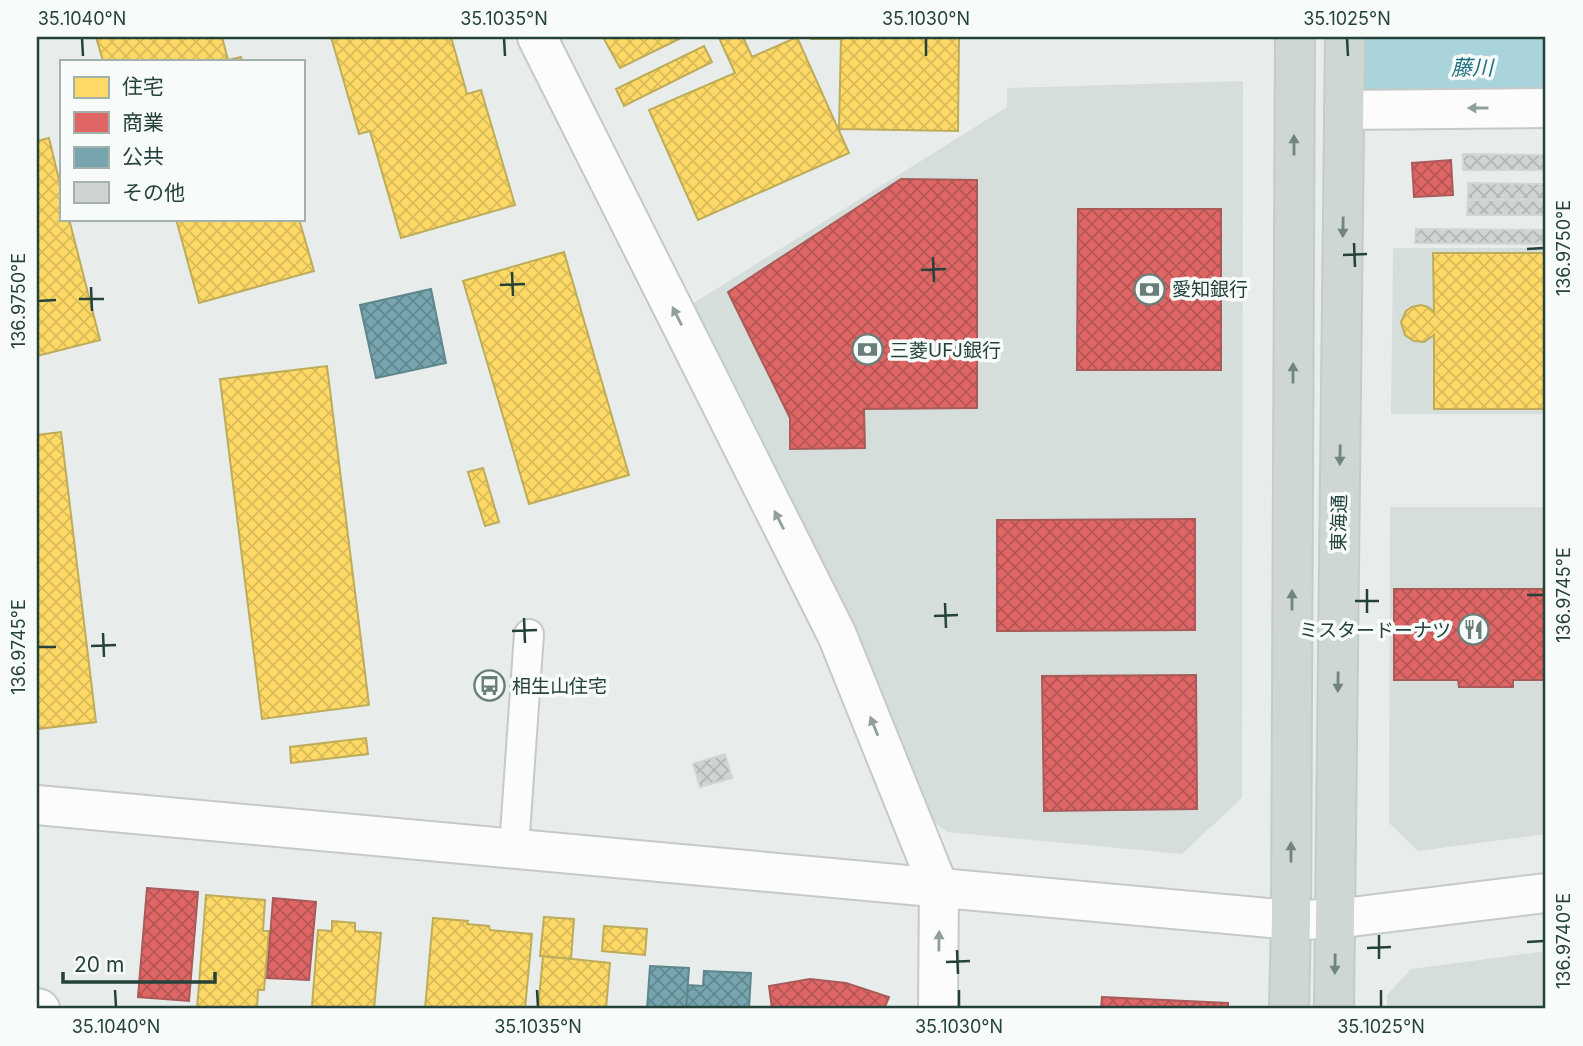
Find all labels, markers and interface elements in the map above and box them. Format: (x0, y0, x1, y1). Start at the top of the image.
text: 35.1040°N (38, 8, 126, 29)
text: 35.1035°N (460, 8, 548, 29)
text: 35.1030°N (882, 8, 970, 29)
text: 35.1025°N (1303, 8, 1391, 29)
water label: 藤川 (1451, 55, 1495, 80)
legend (60, 60, 304, 220)
text: 住宅 (122, 74, 164, 99)
one-way arrow (1467, 102, 1489, 114)
text: 商業 (122, 110, 164, 135)
one-way arrow (1288, 134, 1300, 156)
text: 公共 (122, 144, 164, 169)
text: その他 (122, 180, 185, 205)
text: 136.9750°E (1553, 200, 1574, 296)
one-way arrow (1337, 217, 1348, 239)
text: 136.9750°E (8, 253, 29, 349)
bank icon: 愛知銀行 (1132, 272, 1166, 306)
place label: 愛知銀行 (1172, 278, 1248, 301)
one-way arrow (671, 306, 683, 326)
bank icon: 三菱UFJ銀行 (850, 333, 884, 367)
place label: 三菱UFJ銀行 (890, 339, 1001, 362)
one-way arrow (1287, 361, 1299, 383)
one-way arrow (1334, 444, 1346, 466)
street label: 東海通 (1327, 494, 1351, 552)
one-way arrow (773, 510, 784, 530)
text: 136.9745°E (1553, 547, 1574, 643)
one-way arrow (1286, 589, 1298, 611)
text: 136.9745°E (8, 599, 29, 695)
restaurant icon: ミスタードーナツ (1457, 613, 1491, 647)
place label: ミスタードーナツ (1299, 619, 1451, 642)
bus stop icon: 相生山住宅 (472, 669, 506, 703)
one-way arrow (1332, 672, 1344, 694)
place label: 相生山住宅 (512, 675, 607, 698)
one-way arrow (868, 716, 879, 737)
one-way arrow (1286, 841, 1297, 863)
text: 136.9740°E (1553, 893, 1574, 989)
one-way arrow (933, 930, 945, 952)
scale bar (63, 941, 215, 985)
text: 20 m (74, 952, 124, 977)
one-way arrow (1329, 953, 1340, 975)
text: 35.1040°N (72, 1016, 160, 1037)
text: 35.1035°N (494, 1016, 582, 1037)
text: 35.1030°N (915, 1016, 1003, 1037)
text: 35.1025°N (1337, 1016, 1425, 1037)

